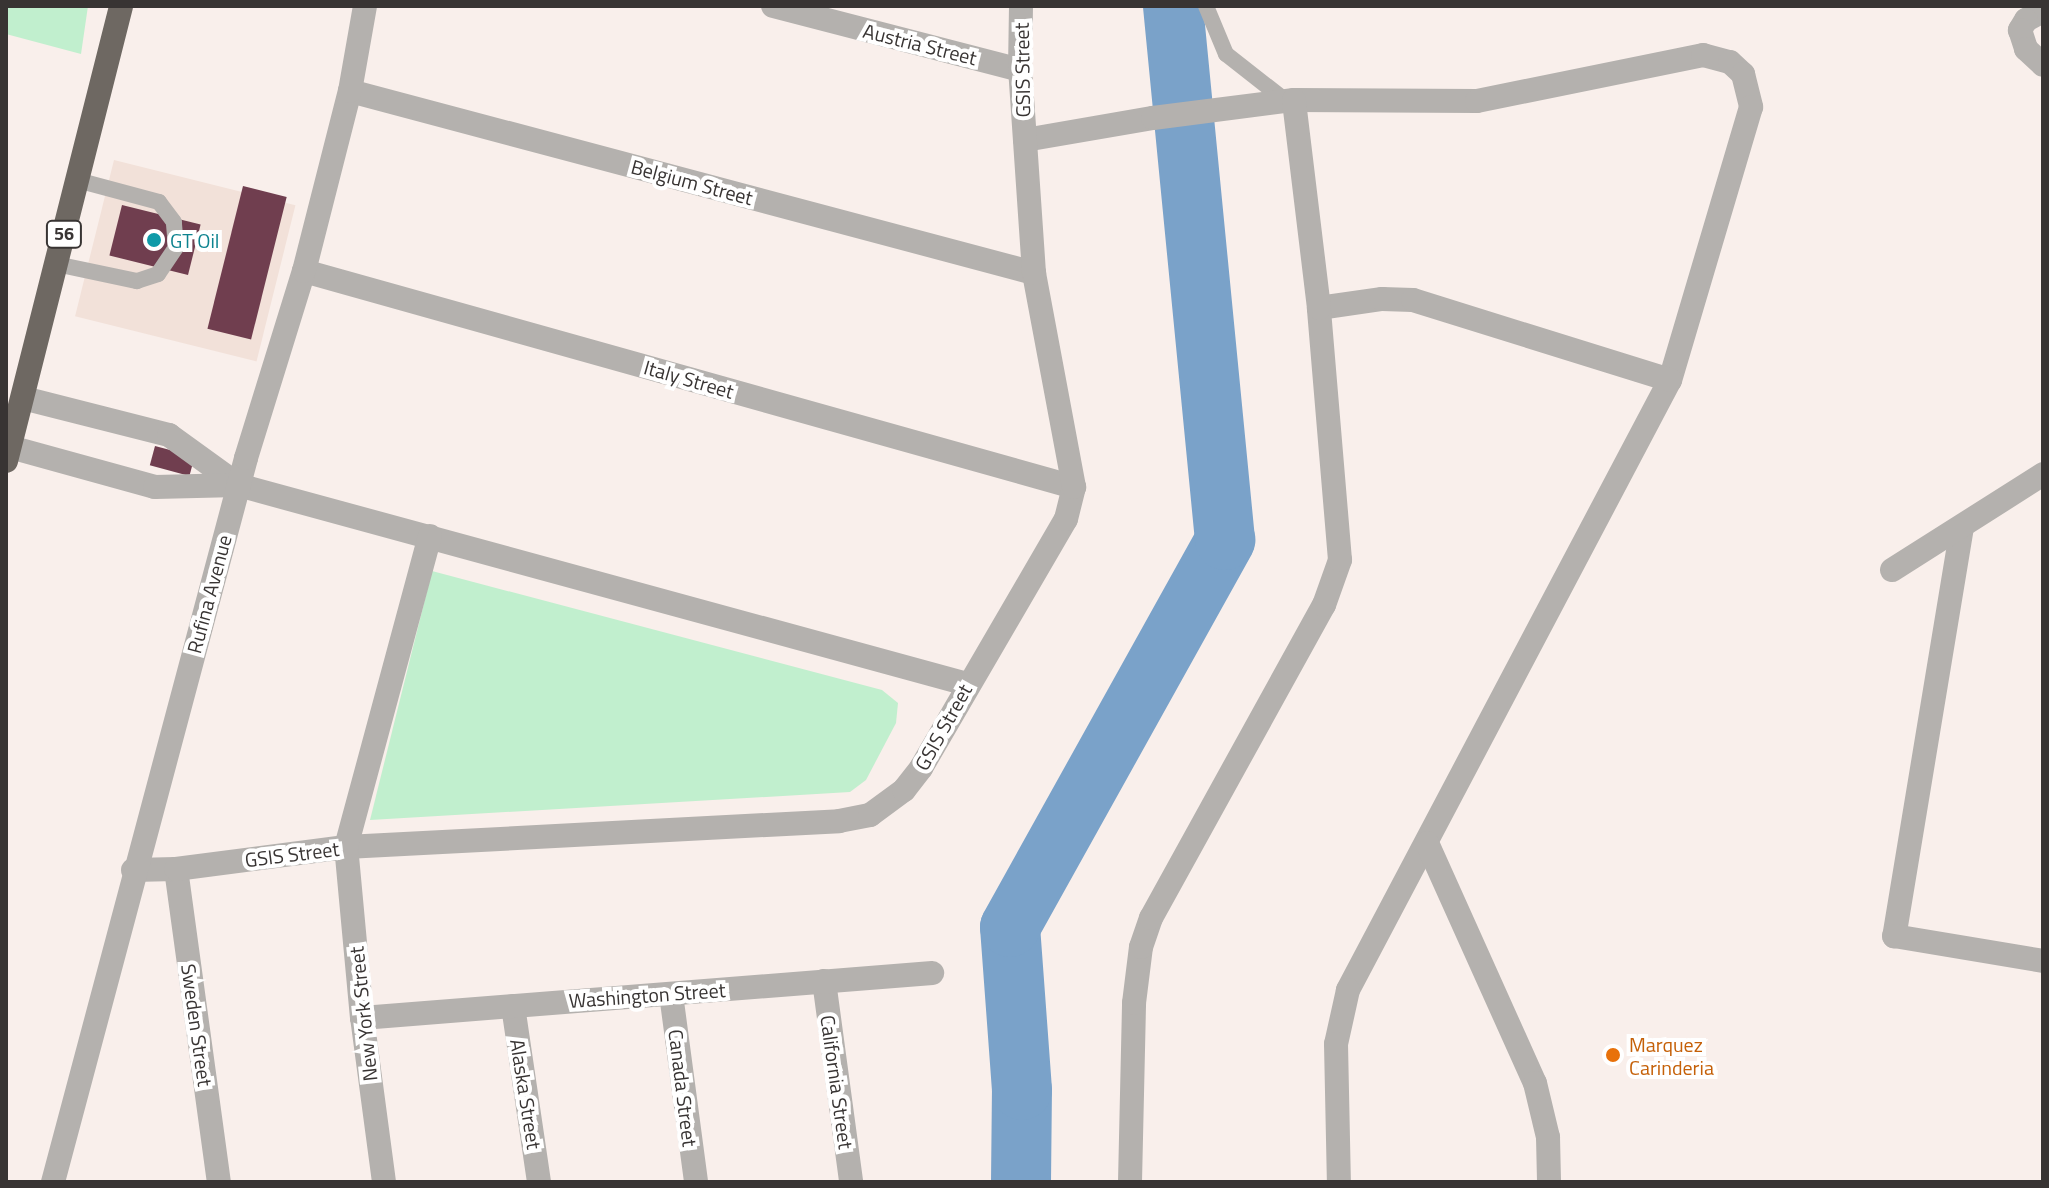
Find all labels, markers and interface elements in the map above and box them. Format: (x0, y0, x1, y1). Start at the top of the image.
street label: Austria Street (861, 18, 979, 70)
street label: GSIS Street (1009, 22, 1035, 118)
street label: Belgium Street (629, 154, 755, 210)
road number: 56 (44, 220, 84, 248)
place label: GT Oil (170, 228, 219, 252)
marker: GT Oil (145, 231, 163, 249)
street label: Italy Street (641, 355, 737, 403)
street label: Rufina Avenue (182, 532, 236, 656)
street label: GSIS Street (910, 680, 976, 774)
street label: GSIS Street (243, 836, 341, 872)
street label: New York Street (344, 945, 382, 1083)
street label: Sweden Street (177, 962, 217, 1088)
street label: Washington Street (568, 978, 726, 1012)
street label: California Street (816, 1014, 858, 1150)
street label: Canada Street (664, 1028, 702, 1148)
place label: Marquez Carinderia (1629, 1032, 1714, 1079)
street label: Alaska Street (505, 1037, 547, 1151)
marker: Marquez Carinderia (1604, 1046, 1622, 1064)

